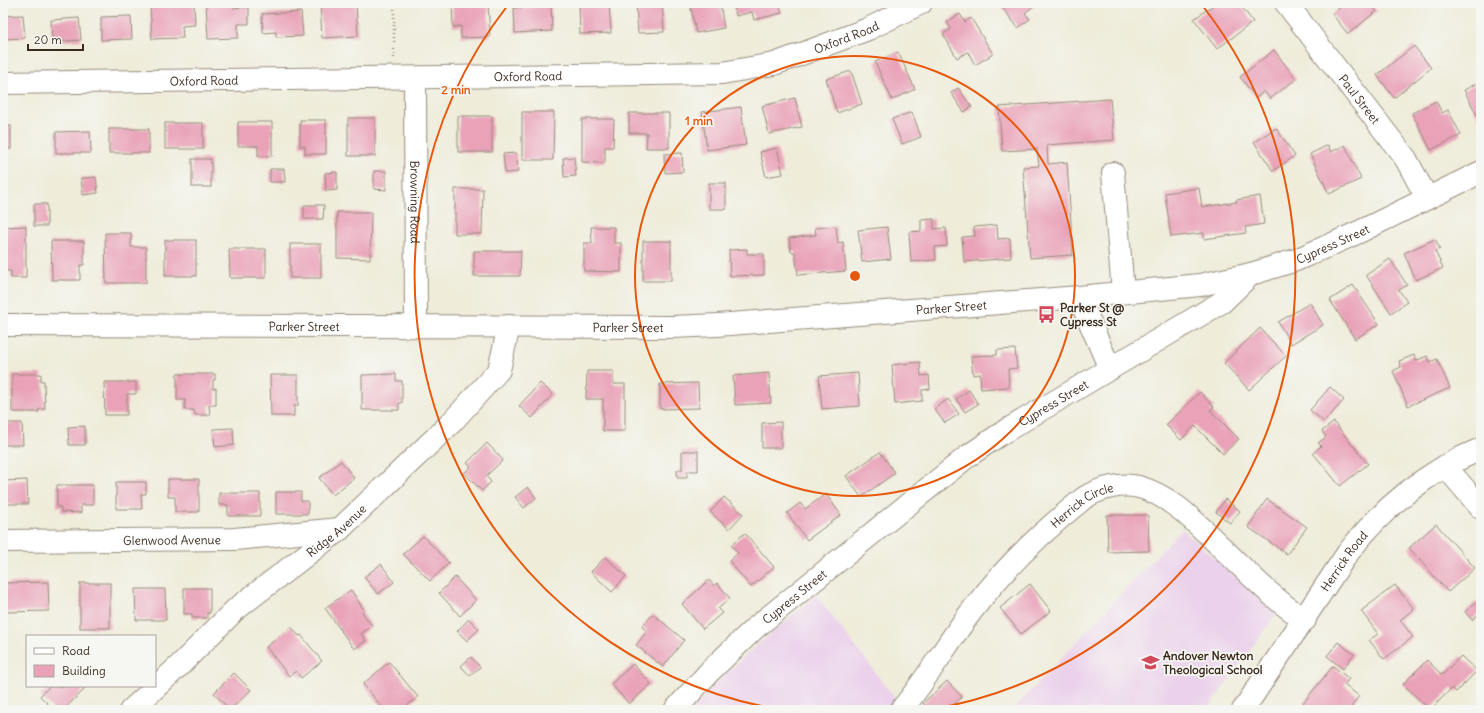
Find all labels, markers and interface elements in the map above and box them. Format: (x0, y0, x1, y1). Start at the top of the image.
street label: Oxford Road (812, 17, 881, 56)
scale bar (28, 26, 83, 52)
text: 20 m (34, 32, 62, 47)
street label: Oxford Road (494, 68, 562, 84)
street label: Paul Street (1336, 71, 1384, 127)
street label: Oxford Road (170, 72, 238, 88)
text: 2 min (441, 82, 471, 97)
text: 1 min (685, 113, 713, 128)
street label: Browning Road (408, 160, 423, 244)
street label: Cypress Street (1294, 221, 1371, 267)
centre of rings (848, 269, 862, 283)
street label: Parker Street (915, 297, 987, 317)
place label: Parker St @ Cypress St (1060, 300, 1124, 330)
bus stop icon: Parker St @ Cypress St (1037, 304, 1057, 324)
street label: Parker Street (268, 318, 340, 334)
street label: Parker Street (592, 319, 664, 334)
street label: Cypress Street (1016, 376, 1091, 429)
street label: Herrick Circle (1047, 479, 1115, 531)
street label: Ridge Avenue (303, 501, 369, 560)
street label: Herrick Road (1317, 527, 1370, 594)
street label: Glenwood Avenue (123, 532, 221, 547)
street label: Cypress Street (759, 566, 829, 627)
legend (26, 635, 156, 687)
text: Road (62, 643, 90, 658)
place label: Andover Newton Theological School (1163, 648, 1263, 678)
school or university icon: Andover Newton Theological School (1140, 652, 1160, 672)
text: Building (62, 663, 106, 678)

